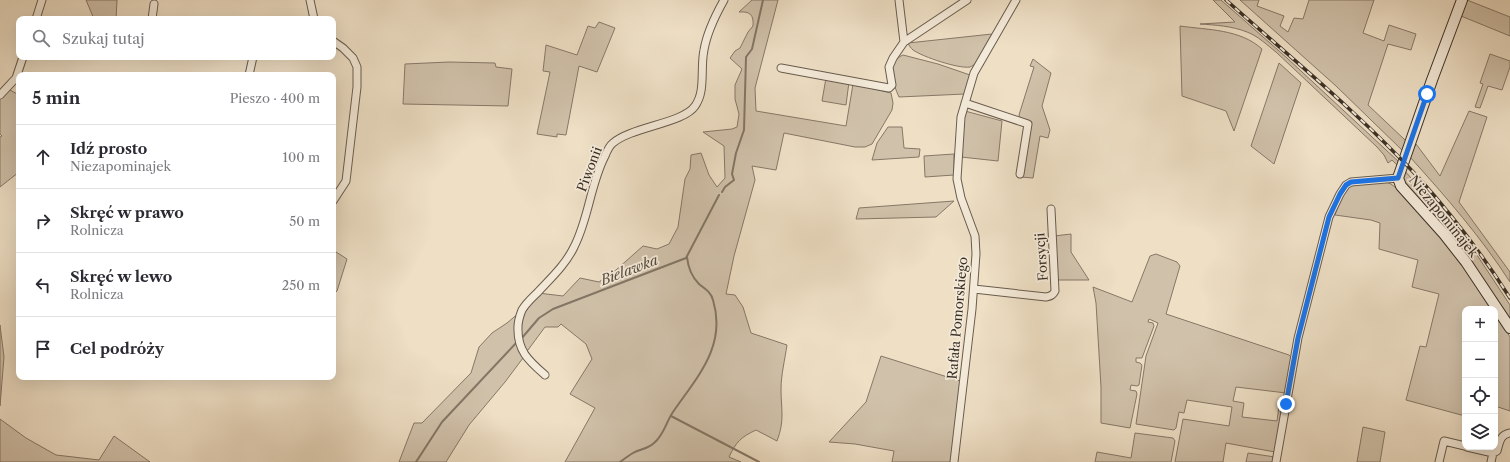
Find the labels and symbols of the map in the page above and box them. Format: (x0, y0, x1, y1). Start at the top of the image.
route start (1418, 85, 1436, 103)
street label: Piwonii (573, 144, 605, 194)
street label: Niezapominajek (1406, 172, 1482, 261)
street label: Forsycji (1031, 232, 1051, 282)
water label: Bielawka (597, 251, 661, 290)
street label: Rafała Pomorskiego (944, 256, 970, 380)
route end (1277, 395, 1295, 413)

